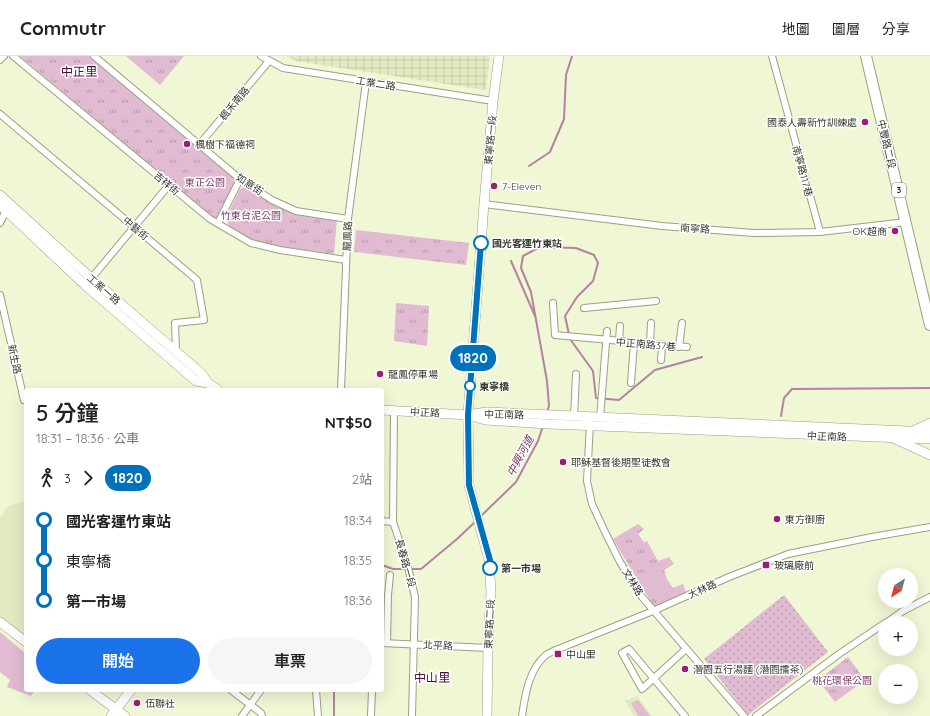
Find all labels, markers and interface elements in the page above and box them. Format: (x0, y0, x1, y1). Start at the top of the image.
text: Commutr (20, 16, 106, 40)
text: 地圖 (782, 20, 810, 38)
text: 圖層 (832, 20, 860, 38)
text: 分享 (882, 20, 910, 38)
district label: 中正里 (61, 64, 97, 79)
street label: 工業二路 (355, 74, 397, 93)
street label: 楓禾南路 (217, 84, 252, 123)
street label: 東寧路一段 (482, 115, 499, 166)
place label: 國泰人壽新竹訓練處 (767, 116, 857, 129)
marker: 國泰人壽新竹訓練處 (860, 117, 870, 127)
street label: 中豐路二段 (875, 118, 898, 170)
place label: 楓樹下福德祠 (195, 138, 255, 151)
marker: 楓樹下福德祠 (182, 139, 192, 149)
street label: 南寧路117巷 (789, 144, 816, 198)
street label: 吉祥街 (151, 169, 182, 198)
street label: 如意街 (234, 171, 266, 198)
park label: 東正公園 (185, 176, 225, 189)
place label: 7-Eleven (502, 180, 541, 193)
marker: 7-Eleven (489, 181, 499, 191)
road number: 3 (892, 183, 906, 197)
park label: 竹東台泥公園 (221, 209, 281, 222)
street label: 中藝街 (120, 214, 151, 243)
street label: 龍鳳路 (340, 221, 355, 251)
street label: 南寧路 (680, 221, 710, 236)
place label: OK超商 (853, 225, 887, 238)
marker: OK超商 (890, 226, 900, 236)
marker: 國光客運竹東站 (473, 235, 489, 251)
place label: 國光客運竹東站 (492, 237, 562, 250)
street label: 工業一路 (84, 271, 123, 307)
street label: 中正南路37巷 (615, 335, 677, 354)
street label: 新生路 (5, 343, 24, 375)
line badge: 1820 (445, 345, 501, 371)
text: 1820 (458, 349, 488, 367)
place label: 龍鳳停車場 (388, 368, 438, 381)
marker: 龍鳳停車場 (375, 369, 385, 379)
marker: 東寧橋 (464, 380, 476, 392)
place label: 東寧橋 (479, 380, 509, 393)
text: 5 分鐘 (36, 399, 99, 427)
street label: 中正路 (410, 405, 440, 420)
street label: 中正南路 (484, 408, 524, 421)
text: NT$50 (325, 413, 372, 432)
street label: 中正南路 (807, 429, 847, 444)
text: 18:31 – 18:36 · 公車 (36, 430, 139, 446)
water label: 中興河道 (503, 432, 537, 479)
place label: 耶穌基督後期聖徒教會 (571, 456, 671, 469)
marker: 耶穌基督後期聖徒教會 (558, 457, 568, 467)
icon: walk (36, 467, 58, 489)
icon: forward (77, 467, 99, 489)
text: 1820 (113, 469, 143, 487)
text: 3 (64, 470, 71, 486)
text: 2站 (352, 471, 372, 487)
text: 國光客運竹東站 (66, 512, 171, 531)
text: 18:34 (344, 512, 372, 528)
place label: 東方御廚 (785, 513, 825, 526)
marker: 東方御廚 (772, 514, 782, 524)
street label: 長春路一段 (392, 537, 419, 589)
text: 東寧橋 (66, 552, 111, 571)
text: 18:35 (344, 552, 372, 568)
place label: 玻璃廠前 (774, 559, 814, 572)
marker: 第一市場 (482, 560, 498, 576)
marker: 玻璃廠前 (761, 560, 771, 570)
place label: 第一市場 (501, 562, 541, 575)
street label: 文林路 (619, 566, 646, 598)
north arrow (878, 568, 918, 608)
map controls (878, 568, 918, 704)
street label: 大林路 (686, 577, 719, 601)
text: 第一市場 (66, 592, 126, 611)
text: 18:36 (344, 592, 372, 608)
street label: 東寧路二段 (482, 599, 497, 649)
button: + (878, 616, 918, 656)
button: 開始 (36, 638, 200, 684)
button: 車票 (208, 638, 372, 684)
street label: 北平路 (423, 638, 453, 653)
place label: 中山里 (566, 648, 596, 661)
marker: 中山里 (553, 649, 563, 659)
place label: 潛園五行湯麵 (潛園擂茶) (693, 663, 803, 676)
marker: 潛園五行湯麵 (潛園擂茶) (680, 664, 690, 674)
button: − (878, 664, 918, 704)
district label: 中山里 (414, 670, 450, 685)
park label: 桃花環保公園 (812, 674, 872, 687)
place label: 伍聯社 (145, 697, 175, 710)
marker: 伍聯社 (132, 698, 142, 708)

